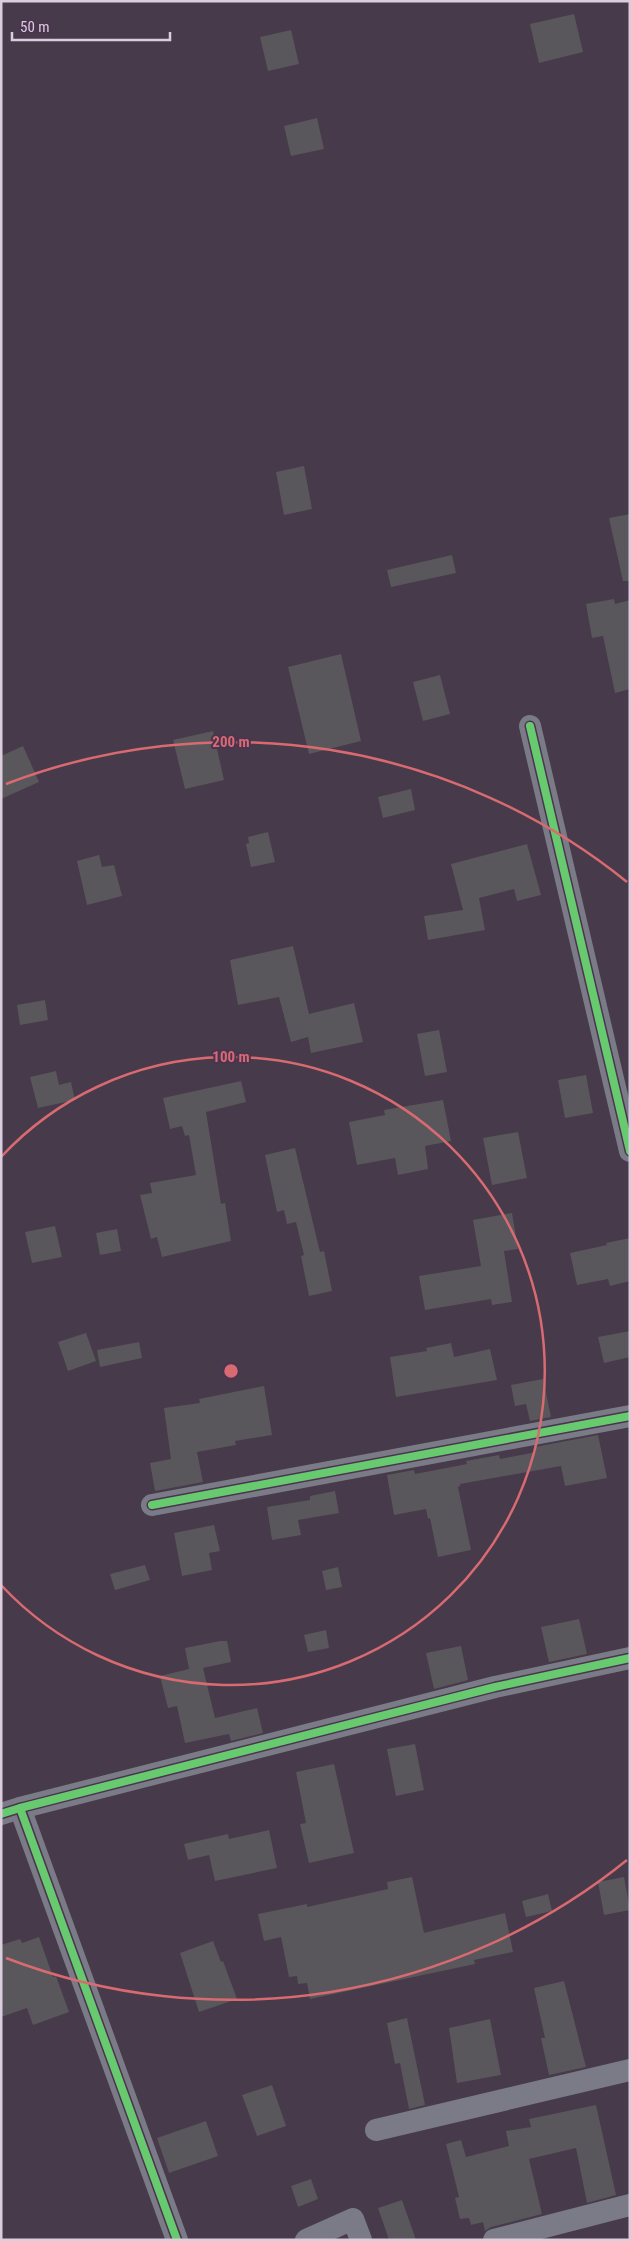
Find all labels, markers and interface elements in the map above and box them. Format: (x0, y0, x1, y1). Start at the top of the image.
scale bar (12, 10, 170, 42)
text: 50 m (20, 18, 50, 36)
text: 200 m (212, 733, 250, 751)
text: 100 m (212, 1048, 250, 1066)
centre of rings (222, 1362, 240, 1380)

